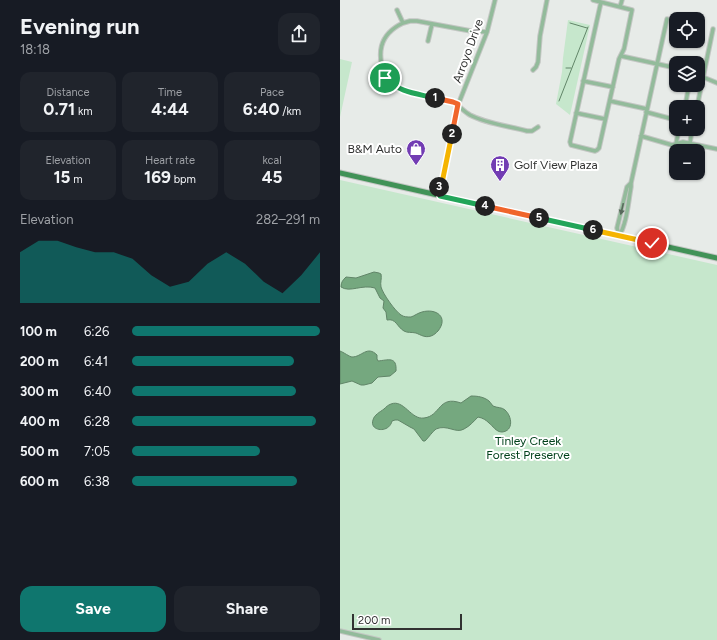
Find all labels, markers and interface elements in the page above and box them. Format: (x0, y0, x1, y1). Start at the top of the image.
map controls (669, 12, 705, 180)
button: locate (669, 12, 705, 48)
text: Evening run (20, 13, 140, 40)
button: share (278, 13, 320, 55)
street label: Arroyo Drive (450, 17, 486, 85)
text: 18:18 (20, 42, 50, 57)
button: layers (669, 56, 705, 92)
pin (368, 61, 402, 95)
icon: arrive (374, 67, 396, 89)
text: Distance (46, 86, 90, 99)
text: Time (158, 86, 182, 99)
text: Pace (260, 86, 284, 99)
pin: 1 (425, 88, 445, 108)
text: 1 (433, 91, 437, 104)
text: 0.71 (43, 99, 75, 119)
text: 4:44 (151, 99, 189, 119)
text: 6:40 (243, 99, 280, 119)
button: + (669, 100, 705, 136)
text: km (75, 105, 93, 118)
text: /km (280, 105, 301, 118)
pin: 2 (442, 124, 462, 144)
text: 2 (449, 127, 455, 140)
shop icon: B&M Auto (405, 138, 427, 166)
place label: B&M Auto (348, 142, 402, 156)
button: − (669, 144, 705, 180)
text: Elevation (45, 154, 91, 167)
text: Heart rate (145, 154, 195, 167)
text: kcal (262, 154, 282, 167)
building icon: Golf View Plaza (489, 154, 511, 182)
place label: Golf View Plaza (514, 158, 598, 172)
text: 15 (53, 167, 70, 187)
text: 169 (144, 167, 171, 187)
text: 45 (262, 167, 282, 187)
text: m (70, 173, 83, 186)
text: bpm (171, 173, 196, 186)
pin: 3 (429, 177, 449, 197)
text: 3 (436, 180, 442, 193)
pin: 4 (475, 196, 495, 216)
text: 4 (482, 199, 488, 212)
one-way arrow (618, 202, 624, 215)
pin: 5 (529, 208, 549, 228)
text: 5 (536, 211, 542, 224)
text: Elevation (20, 212, 73, 227)
text: 282–291 m (256, 212, 320, 227)
pin: 6 (583, 220, 603, 240)
text: 6 (590, 223, 596, 236)
pin (635, 226, 669, 260)
icon: check (641, 232, 663, 254)
text: 100 m (20, 324, 57, 339)
text: 6:26 (84, 324, 109, 339)
text: 200 m (20, 354, 59, 369)
text: 6:41 (84, 354, 108, 369)
text: 300 m (20, 384, 59, 399)
text: 6:40 (84, 384, 111, 399)
text: 400 m (20, 414, 60, 429)
text: 6:28 (84, 414, 110, 429)
park label: Tinley Creek Forest Preserve (486, 434, 570, 462)
text: 500 m (20, 444, 59, 459)
text: 7:05 (84, 444, 110, 459)
text: 600 m (20, 474, 59, 489)
text: 6:38 (84, 474, 110, 489)
button: Save (20, 586, 166, 632)
button: Share (174, 586, 320, 632)
scale bar (352, 612, 462, 631)
text: 200 m (358, 614, 390, 627)

